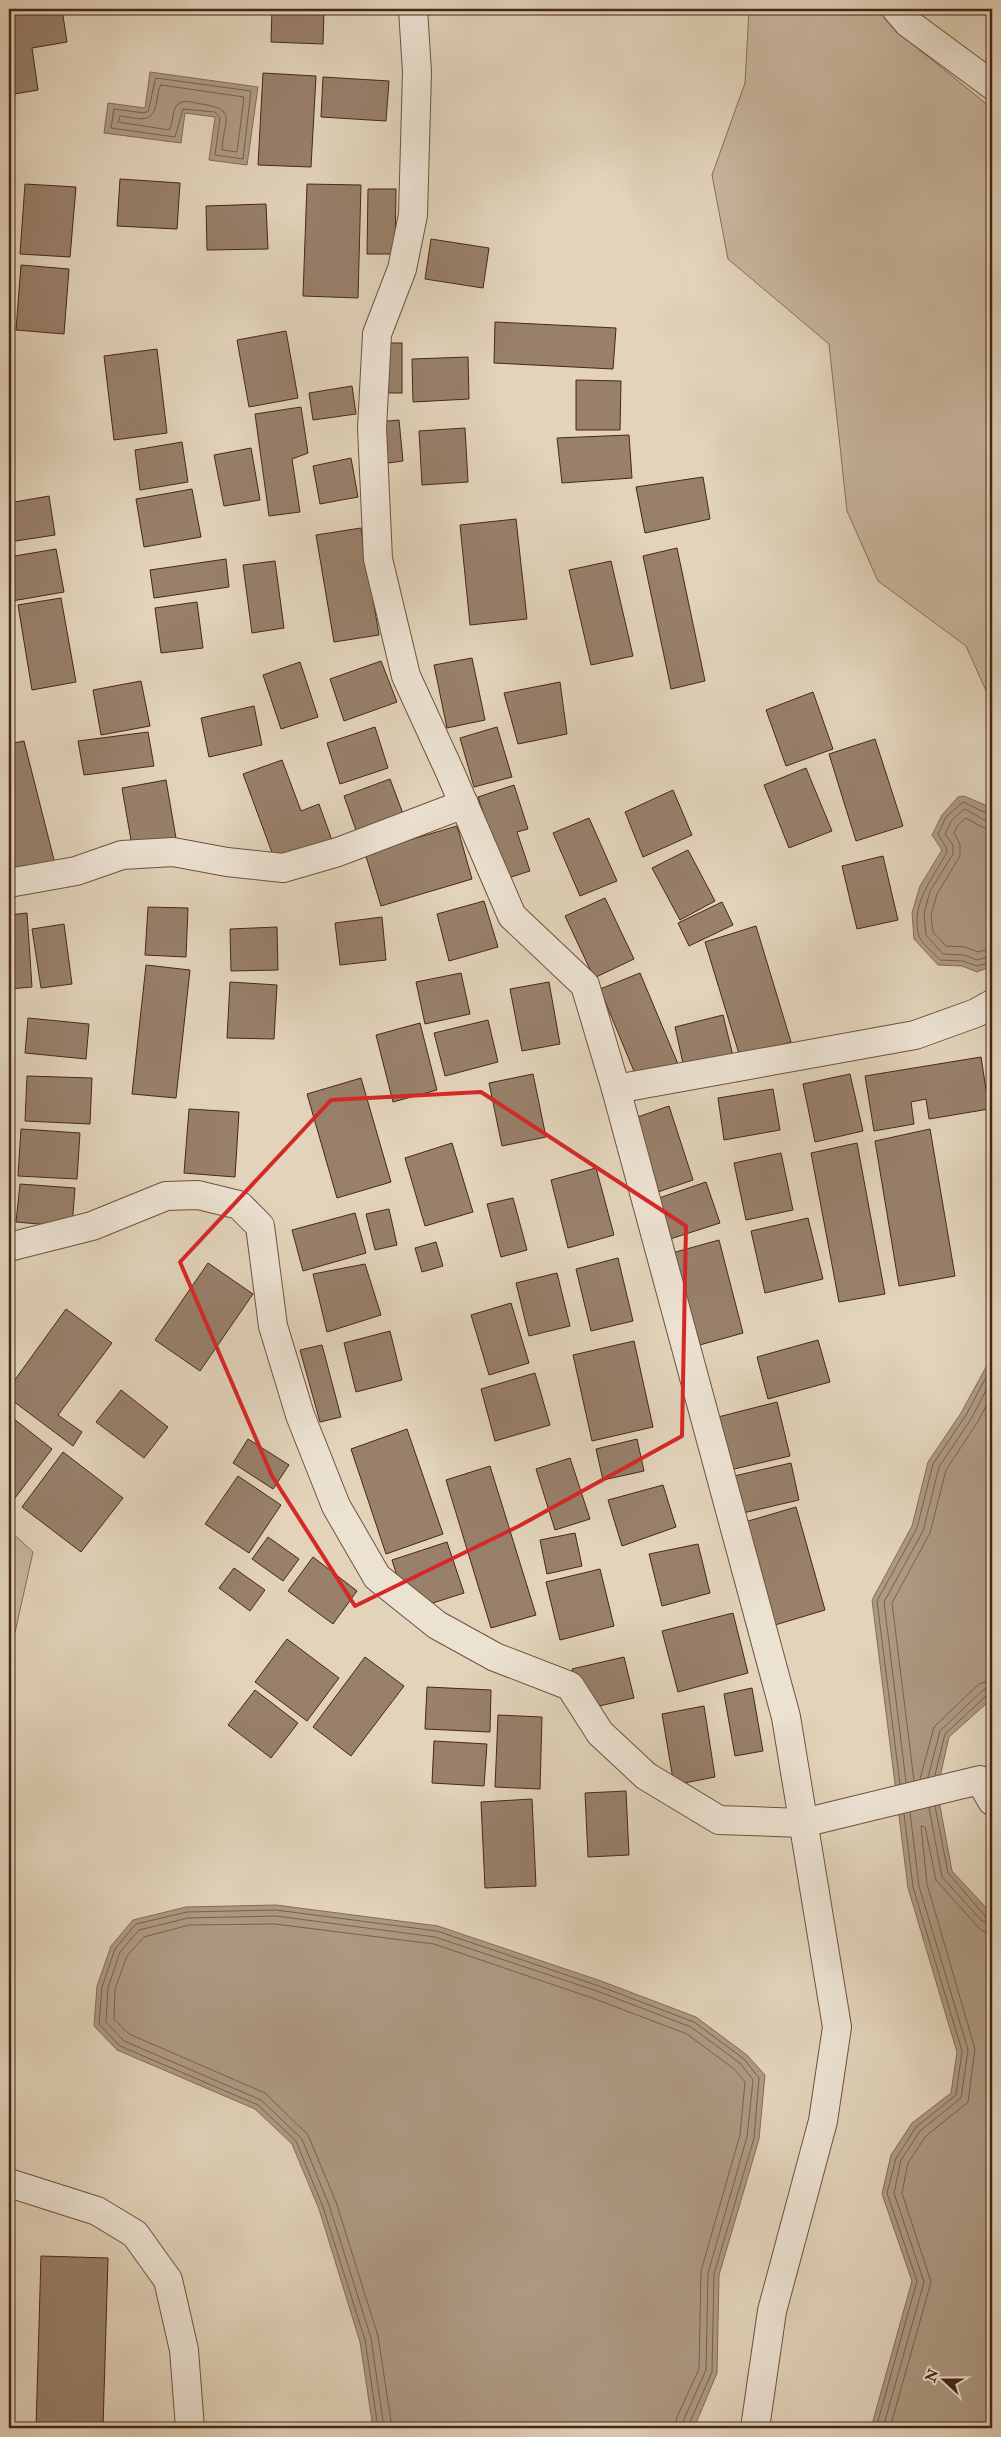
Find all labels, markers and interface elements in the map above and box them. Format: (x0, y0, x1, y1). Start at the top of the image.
north arrow (918, 2354, 968, 2404)
text: N (922, 2366, 943, 2385)

